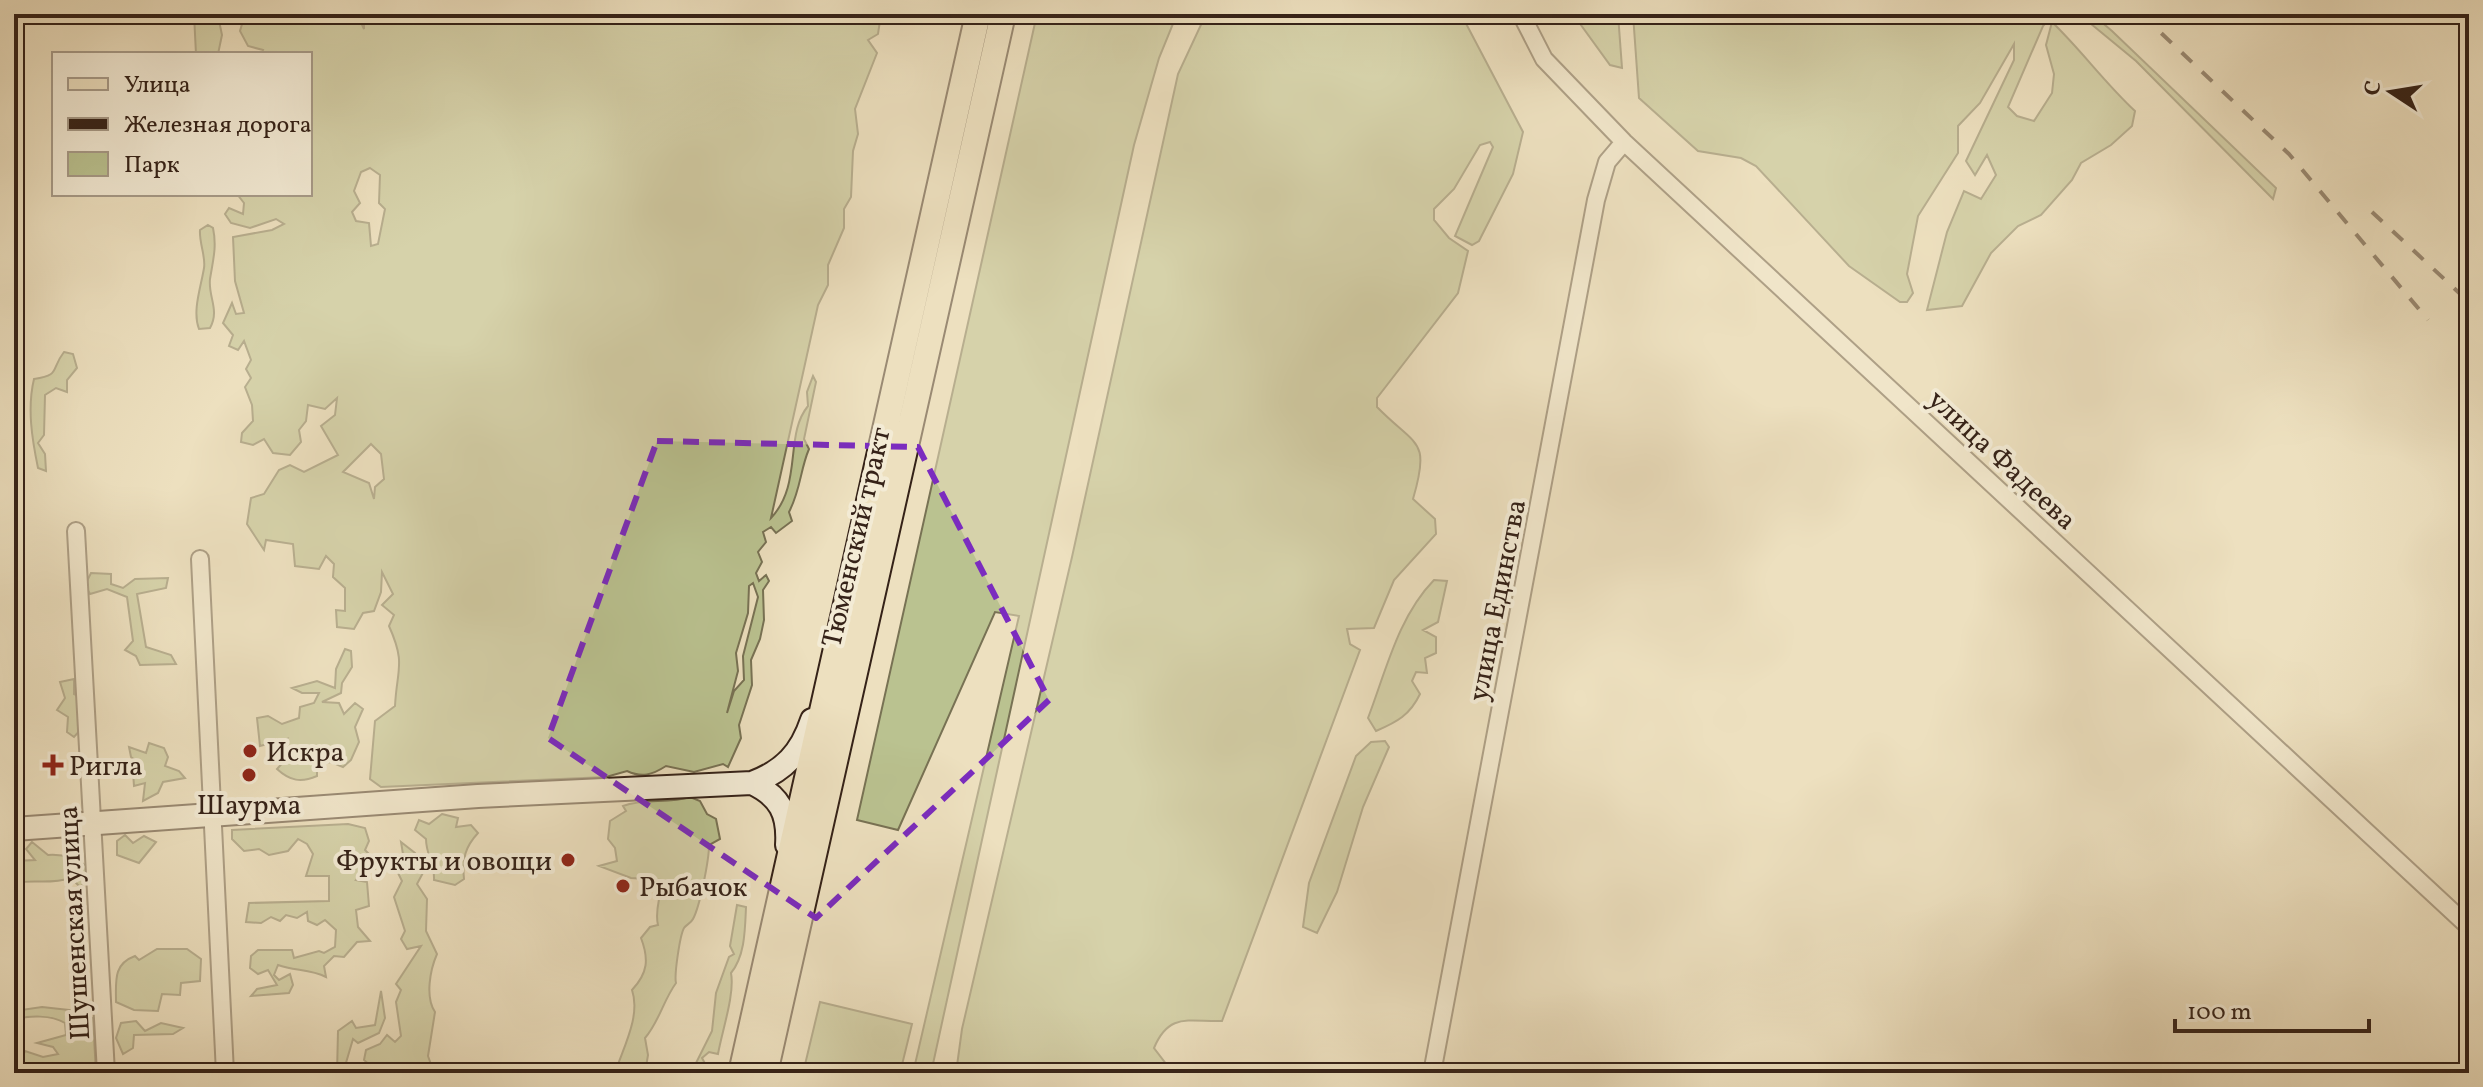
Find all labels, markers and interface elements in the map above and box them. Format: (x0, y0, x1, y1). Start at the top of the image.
legend (52, 52, 312, 196)
north arrow (2351, 52, 2431, 132)
text: Улица (124, 69, 191, 103)
text: С (2357, 78, 2391, 99)
text: Железная дорога (124, 109, 312, 143)
text: Парк (124, 149, 180, 183)
street label: улица Фадеева (1918, 382, 2084, 540)
street label: Тюменский тракт (813, 424, 902, 652)
street label: улица Единства (1460, 496, 1537, 705)
place label: Искра (266, 734, 345, 773)
marker: Искра (241, 742, 259, 760)
place label: Ригла (69, 748, 143, 787)
marker: Ригла (44, 756, 62, 774)
marker: Шаурма (240, 766, 258, 784)
place label: Шаурма (197, 787, 301, 826)
street label: Шушенская улица (50, 805, 101, 1041)
place label: Фрукты и овощи (336, 843, 552, 882)
marker: Фрукты и овощи (559, 851, 577, 869)
place label: Рыбачок (639, 869, 748, 908)
marker: Рыбачок (614, 877, 632, 895)
scale bar (2175, 983, 2369, 1033)
text: 100 m (2187, 996, 2252, 1030)

